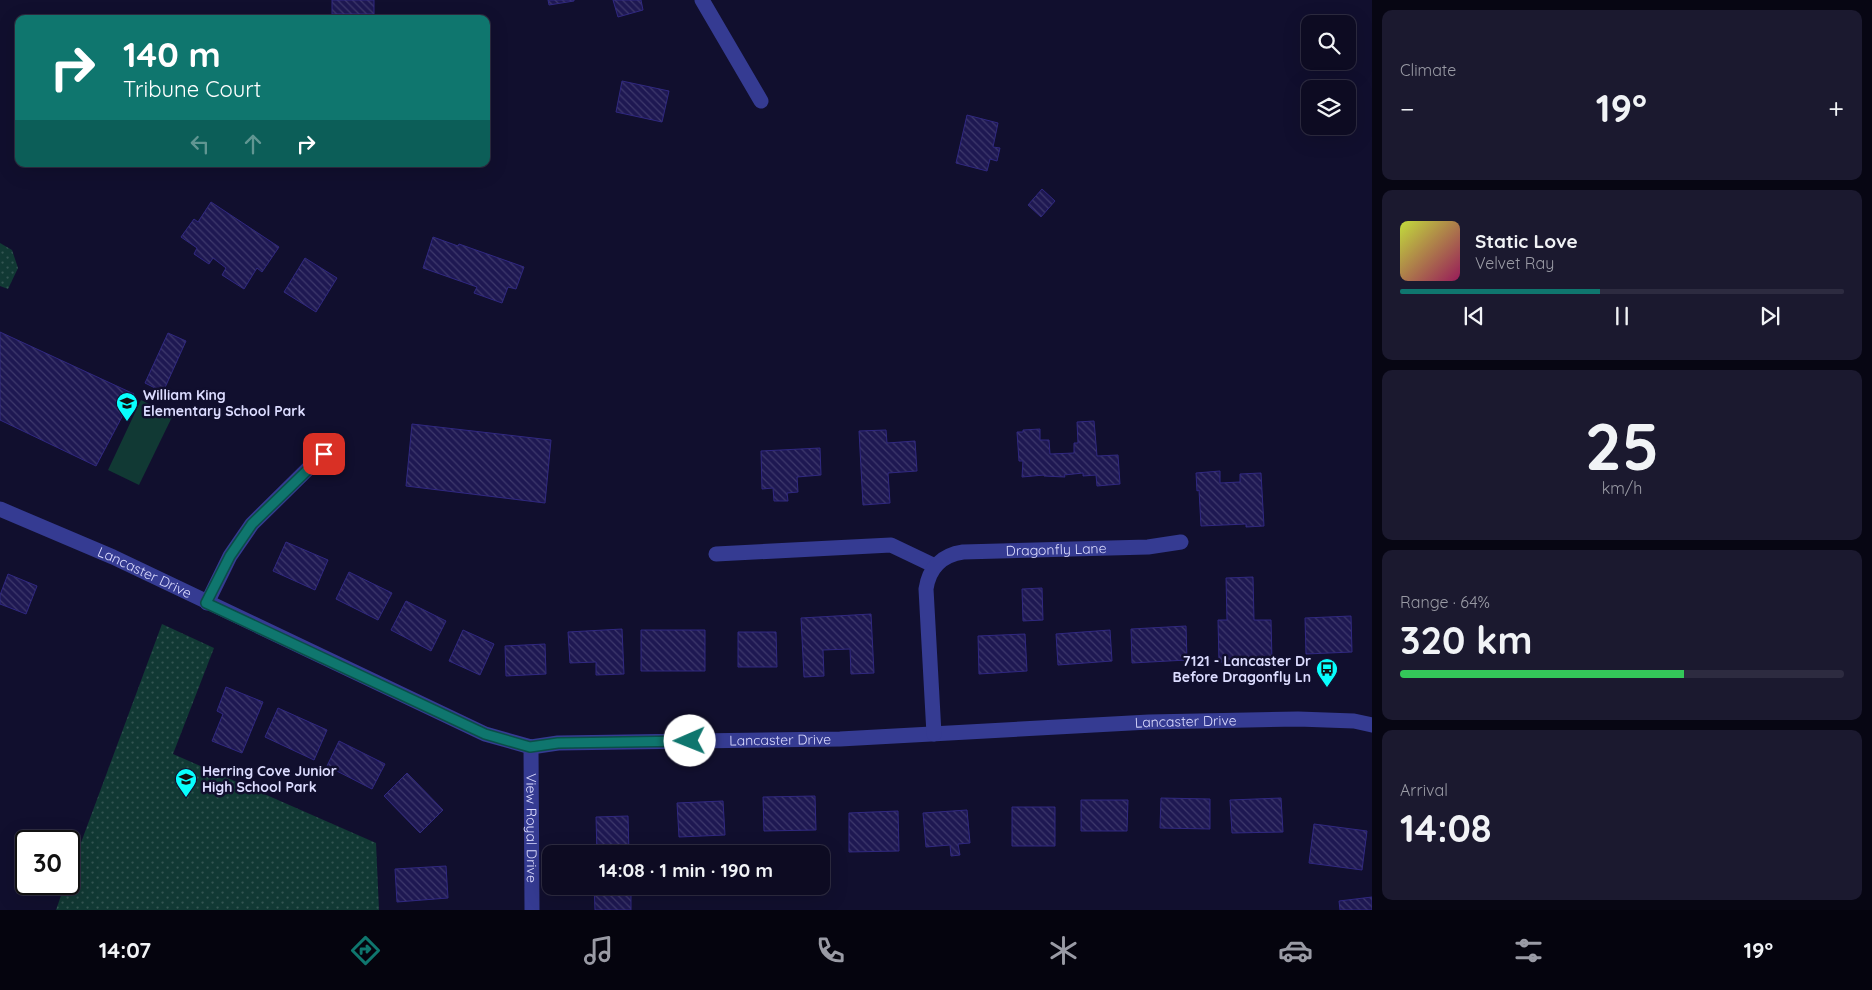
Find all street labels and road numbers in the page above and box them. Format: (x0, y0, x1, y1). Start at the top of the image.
street label: Dragonfly Lane (1005, 539, 1107, 560)
street label: Lancaster Drive (95, 543, 195, 602)
street label: Lancaster Drive (1134, 711, 1237, 732)
street label: Lancaster Drive (729, 730, 831, 750)
street label: View Royal Drive (522, 773, 541, 883)

